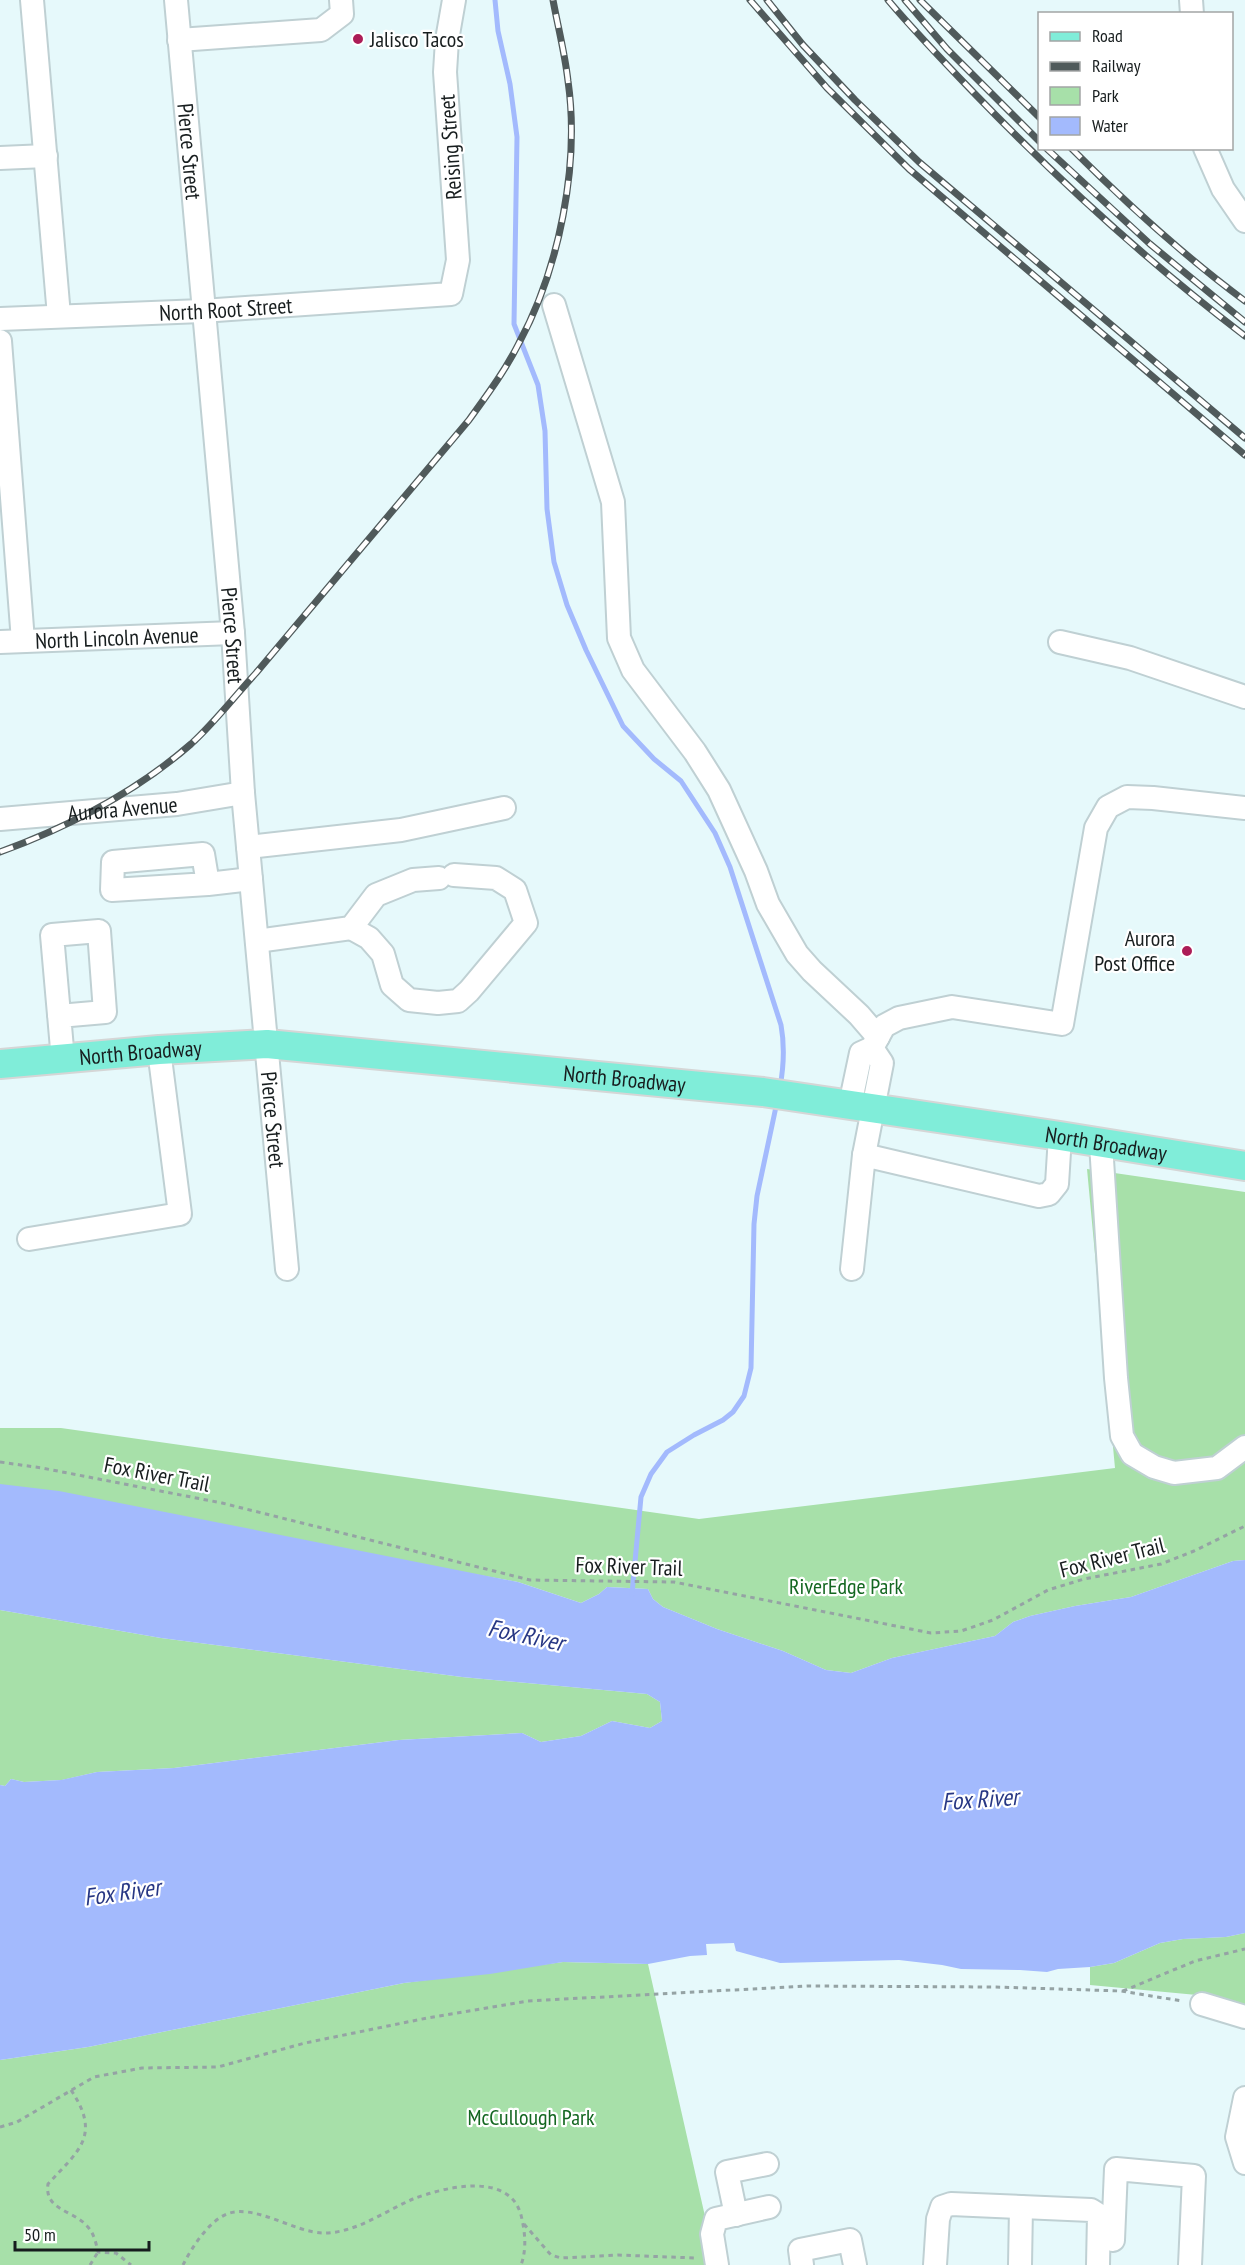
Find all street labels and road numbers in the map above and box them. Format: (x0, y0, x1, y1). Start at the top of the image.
street label: Reising Street (432, 94, 468, 200)
street label: Pierce Street (171, 102, 208, 201)
street label: North Root Street (159, 291, 293, 327)
street label: Pierce Street (215, 586, 250, 685)
street label: North Lincoln Avenue (35, 620, 199, 655)
street label: Aurora Avenue (67, 790, 179, 827)
street label: North Broadway (78, 1034, 203, 1071)
street label: North Broadway (562, 1059, 688, 1099)
street label: Pierce Street (255, 1070, 292, 1169)
street label: North Broadway (1043, 1120, 1170, 1167)
street label: Fox River Trail (102, 1450, 213, 1498)
street label: Fox River Trail (1057, 1530, 1168, 1584)
street label: Fox River Trail (575, 1550, 684, 1582)

